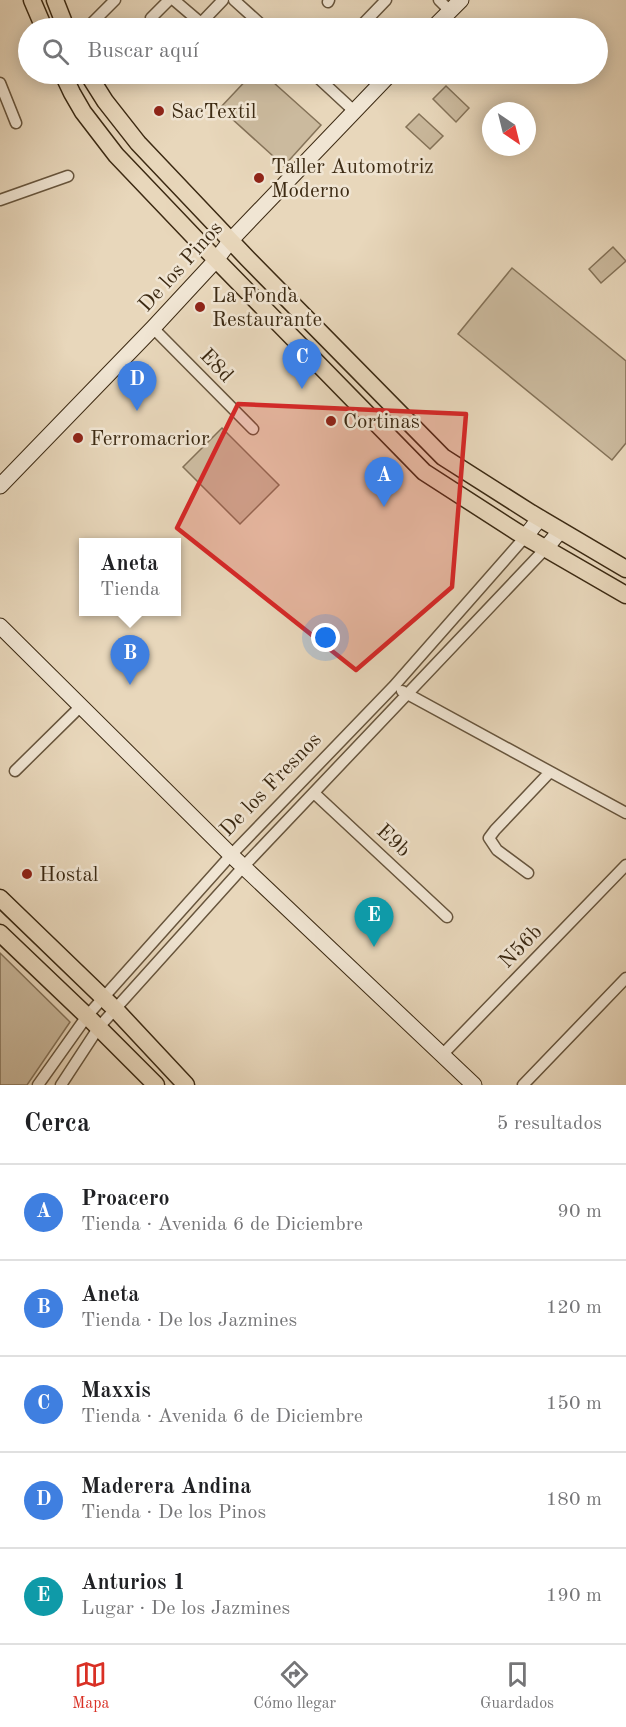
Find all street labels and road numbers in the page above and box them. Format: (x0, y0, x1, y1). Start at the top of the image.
street label: De los Pinos (135, 218, 227, 316)
street label: E8d (195, 345, 237, 387)
street label: De los Fresnos (216, 729, 326, 841)
street label: E9b (372, 821, 414, 862)
street label: N56b (496, 921, 546, 973)

